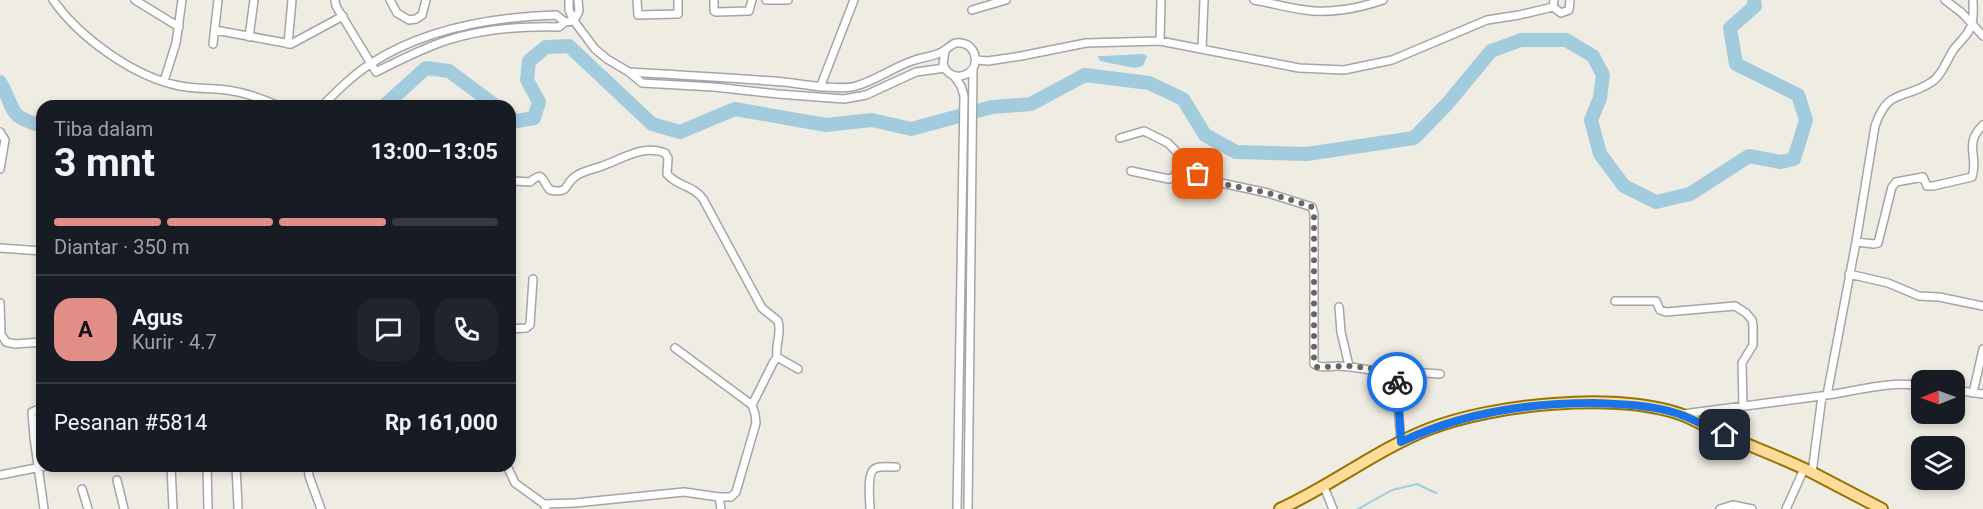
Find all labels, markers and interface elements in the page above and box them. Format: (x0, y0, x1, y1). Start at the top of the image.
text: Tiba dalam (54, 117, 153, 141)
text: 13:00–13:05 (371, 139, 498, 164)
text: 3 mnt (54, 140, 155, 186)
pin (1172, 148, 1223, 199)
icon: bag (1181, 157, 1214, 190)
text: Diantar · 350 m (54, 235, 189, 259)
button: chat (357, 298, 420, 361)
button: phone (435, 298, 498, 361)
text: Agus (132, 305, 183, 330)
text: A (78, 317, 93, 342)
text: Kurir · 4.7 (132, 330, 217, 354)
courier (1367, 352, 1427, 412)
icon: bike (1381, 366, 1414, 399)
north arrow (1911, 370, 1965, 424)
map controls (1911, 370, 1965, 490)
pin (1699, 409, 1750, 460)
text: Pesanan #5814 (54, 410, 207, 435)
text: Rp 161,000 (385, 410, 498, 435)
icon: home (1708, 418, 1741, 451)
button: layers (1911, 436, 1965, 490)

